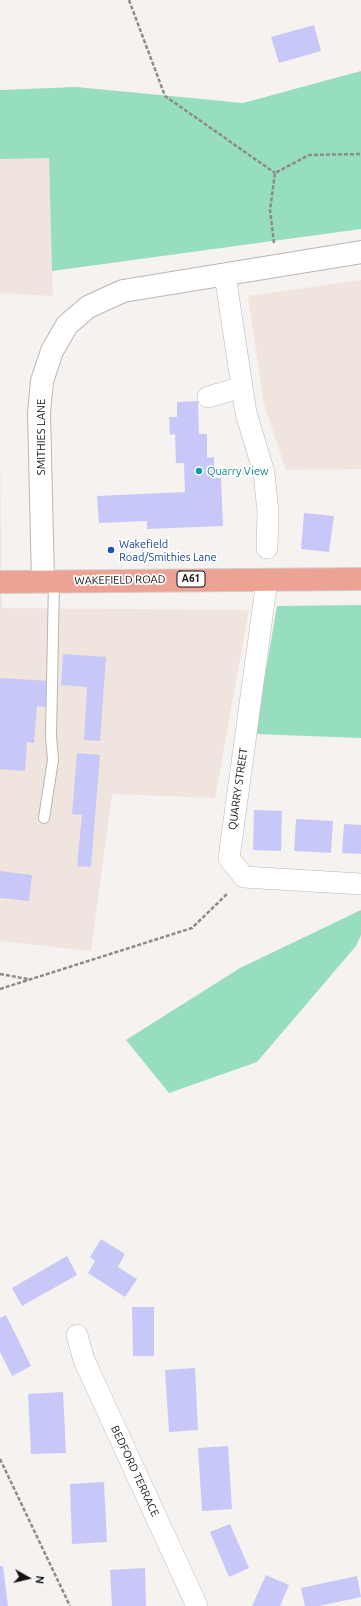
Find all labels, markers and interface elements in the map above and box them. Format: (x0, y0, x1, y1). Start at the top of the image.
street label: SMITHIES LANE (34, 399, 48, 475)
place label: Quarry View (207, 464, 268, 478)
marker: Quarry View (194, 466, 204, 476)
place label: Wakefield Road/Smithies Lane (119, 537, 217, 563)
marker: Wakefield Road/Smithies Lane (106, 545, 116, 555)
road number: A61 (177, 571, 205, 587)
street label: WAKEFIELD ROAD (74, 573, 166, 587)
street label: QUARRY STREET (226, 747, 250, 831)
street label: BEDFORD TERRACE (108, 1424, 162, 1518)
north arrow (8, 1558, 48, 1598)
text: N (33, 1575, 46, 1585)

